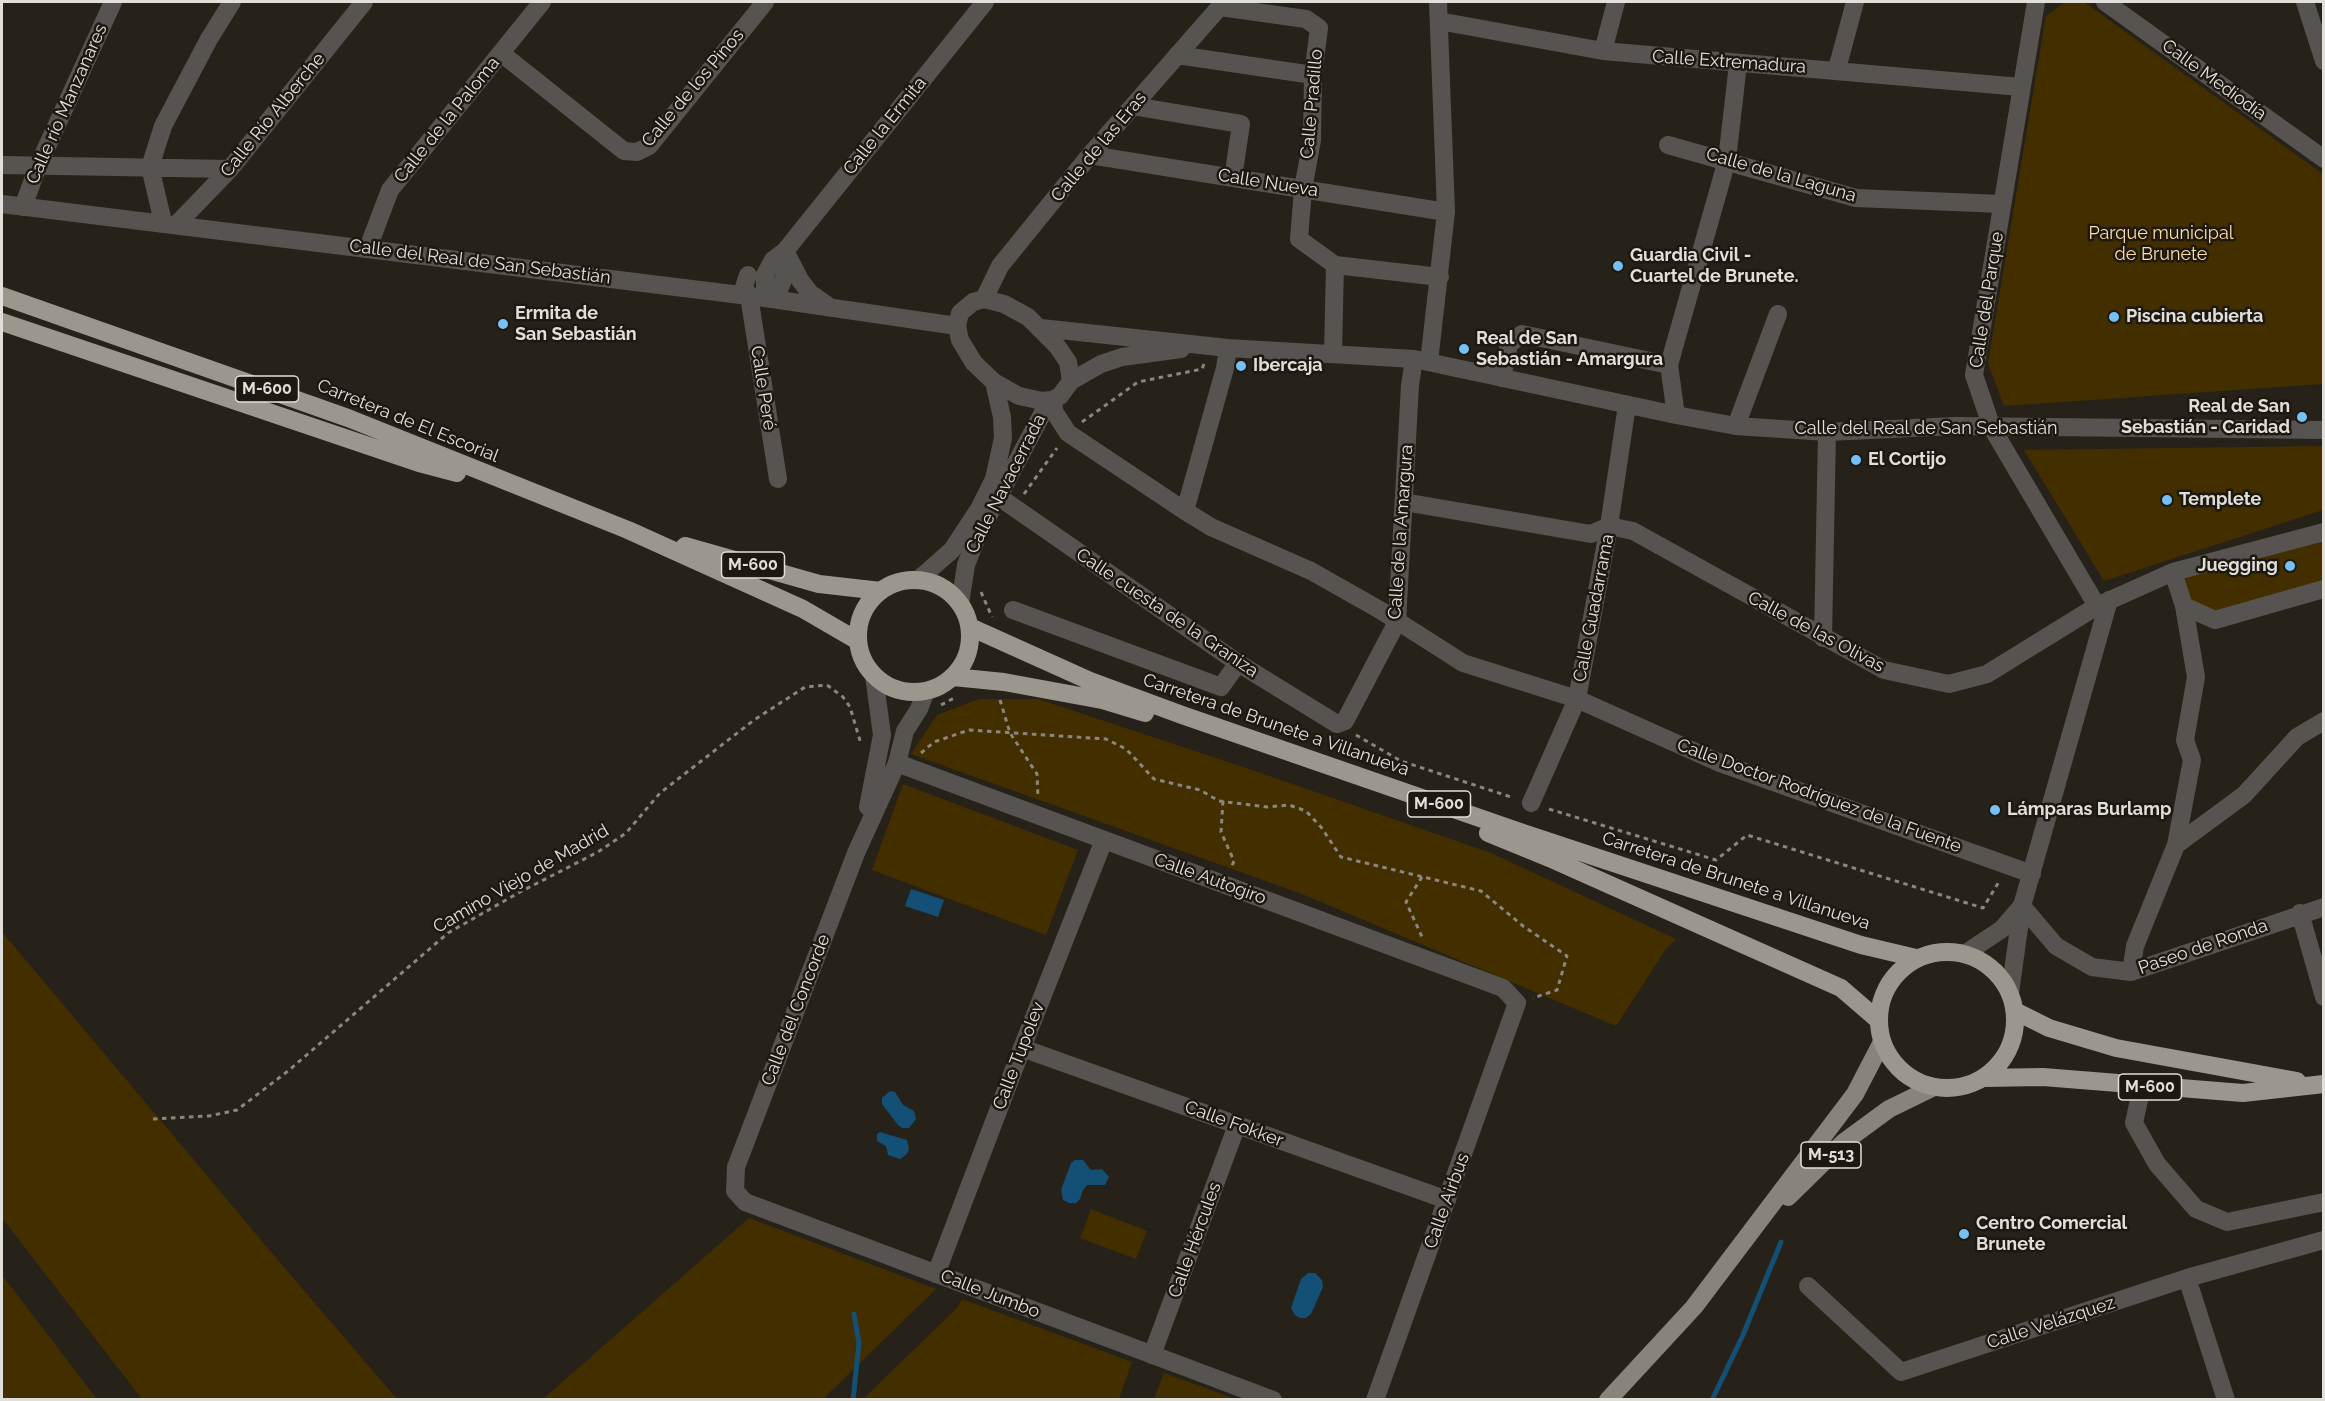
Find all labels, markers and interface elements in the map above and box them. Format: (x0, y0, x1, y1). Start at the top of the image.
street label: Calle río Manzanares (22, 21, 112, 187)
street label: Calle de los Pinos (637, 25, 749, 151)
street label: Calle Mediodía (2157, 35, 2271, 125)
street label: Calle Extremadura (1651, 46, 1807, 78)
street label: Calle Río Alberche (216, 48, 330, 182)
street label: Calle Pradillo (1296, 48, 1328, 160)
street label: Calle de la Paloma (390, 53, 504, 187)
street label: Calle la Ermita (839, 73, 931, 179)
street label: Calle de las Eras (1047, 88, 1151, 206)
street label: Calle de la Laguna (1703, 143, 1859, 207)
street label: Calle Nueva (1216, 164, 1320, 202)
park label: Parque municipal de Brunete (2088, 223, 2234, 266)
street label: Calle del Parque (1966, 230, 2008, 370)
street label: Calle del Real de San Sebastián (348, 235, 612, 289)
place label: Guardia Civil - Cuartel de Brunete. (1630, 245, 1799, 288)
marker: Guardia Civil - Cuartel de Brunete. (1611, 259, 1625, 273)
place label: Ermita de San Sebastián (515, 303, 637, 346)
place label: Piscina cubierta (2126, 306, 2263, 328)
marker: Piscina cubierta (2107, 310, 2121, 324)
marker: Ermita de San Sebastián (496, 317, 510, 331)
place label: Real de San Sebastián - Amargura (1476, 328, 1663, 370)
marker: Real de San Sebastián - Amargura (1457, 342, 1471, 356)
street label: Calle Peré (746, 344, 780, 432)
place label: Ibercaja (1253, 355, 1323, 377)
marker: Ibercaja (1234, 359, 1248, 373)
street label: Carretera de El Escorial (314, 375, 502, 467)
road number: M-600 (236, 376, 298, 402)
place label: Real de San Sebastián - Caridad (2121, 396, 2290, 438)
marker: Real de San Sebastián - Caridad (2295, 410, 2309, 424)
street label: Calle Navacerrada (962, 411, 1050, 557)
street label: Calle del Real de San Sebastián (1794, 418, 2058, 440)
street label: Calle de la Amargura (1384, 444, 1418, 620)
place label: El Cortijo (1868, 449, 1946, 471)
marker: El Cortijo (1849, 453, 1863, 467)
place label: Templete (2179, 489, 2261, 511)
marker: Templete (2160, 493, 2174, 507)
street label: Calle Guadarrama (1569, 532, 1619, 684)
street label: Calle cuesta de la Graniza (1072, 544, 1262, 682)
road number: M-600 (722, 552, 784, 578)
place label: Juegging (2198, 555, 2278, 577)
marker: Juegging (2283, 559, 2297, 573)
street label: Calle de las Olivas (1744, 587, 1888, 677)
street label: Carretera de Brunete a Villanueva (1140, 669, 1412, 781)
street label: Calle Doctor Rodríguez de la Fuente (1674, 734, 1964, 858)
road number: M-600 (1408, 791, 1470, 817)
place label: Lámparas Burlamp (2007, 799, 2171, 821)
marker: Lámparas Burlamp (1988, 803, 2002, 817)
street label: Camino Viejo de Madrid (429, 820, 613, 938)
street label: Carretera de Brunete a Villanueva (1599, 827, 1873, 935)
street label: Calle Autogiro (1151, 849, 1269, 909)
street label: Paseo de Ronda (2135, 915, 2271, 979)
street label: Calle del Concorde (757, 931, 835, 1089)
street label: Calle Tupolev (989, 999, 1049, 1113)
road number: M-600 (2118, 1074, 2182, 1100)
street label: Calle Fokker (1182, 1096, 1286, 1152)
road number: M-513 (1801, 1142, 1861, 1168)
street label: Calle Airbus (1420, 1150, 1474, 1252)
street label: Calle Hércules (1164, 1179, 1226, 1301)
place label: Centro Comercial Brunete (1976, 1213, 2127, 1256)
marker: Centro Comercial Brunete (1957, 1227, 1971, 1241)
street label: Calle Jumbo (937, 1265, 1043, 1323)
street label: Calle Velázquez (1984, 1292, 2118, 1354)

